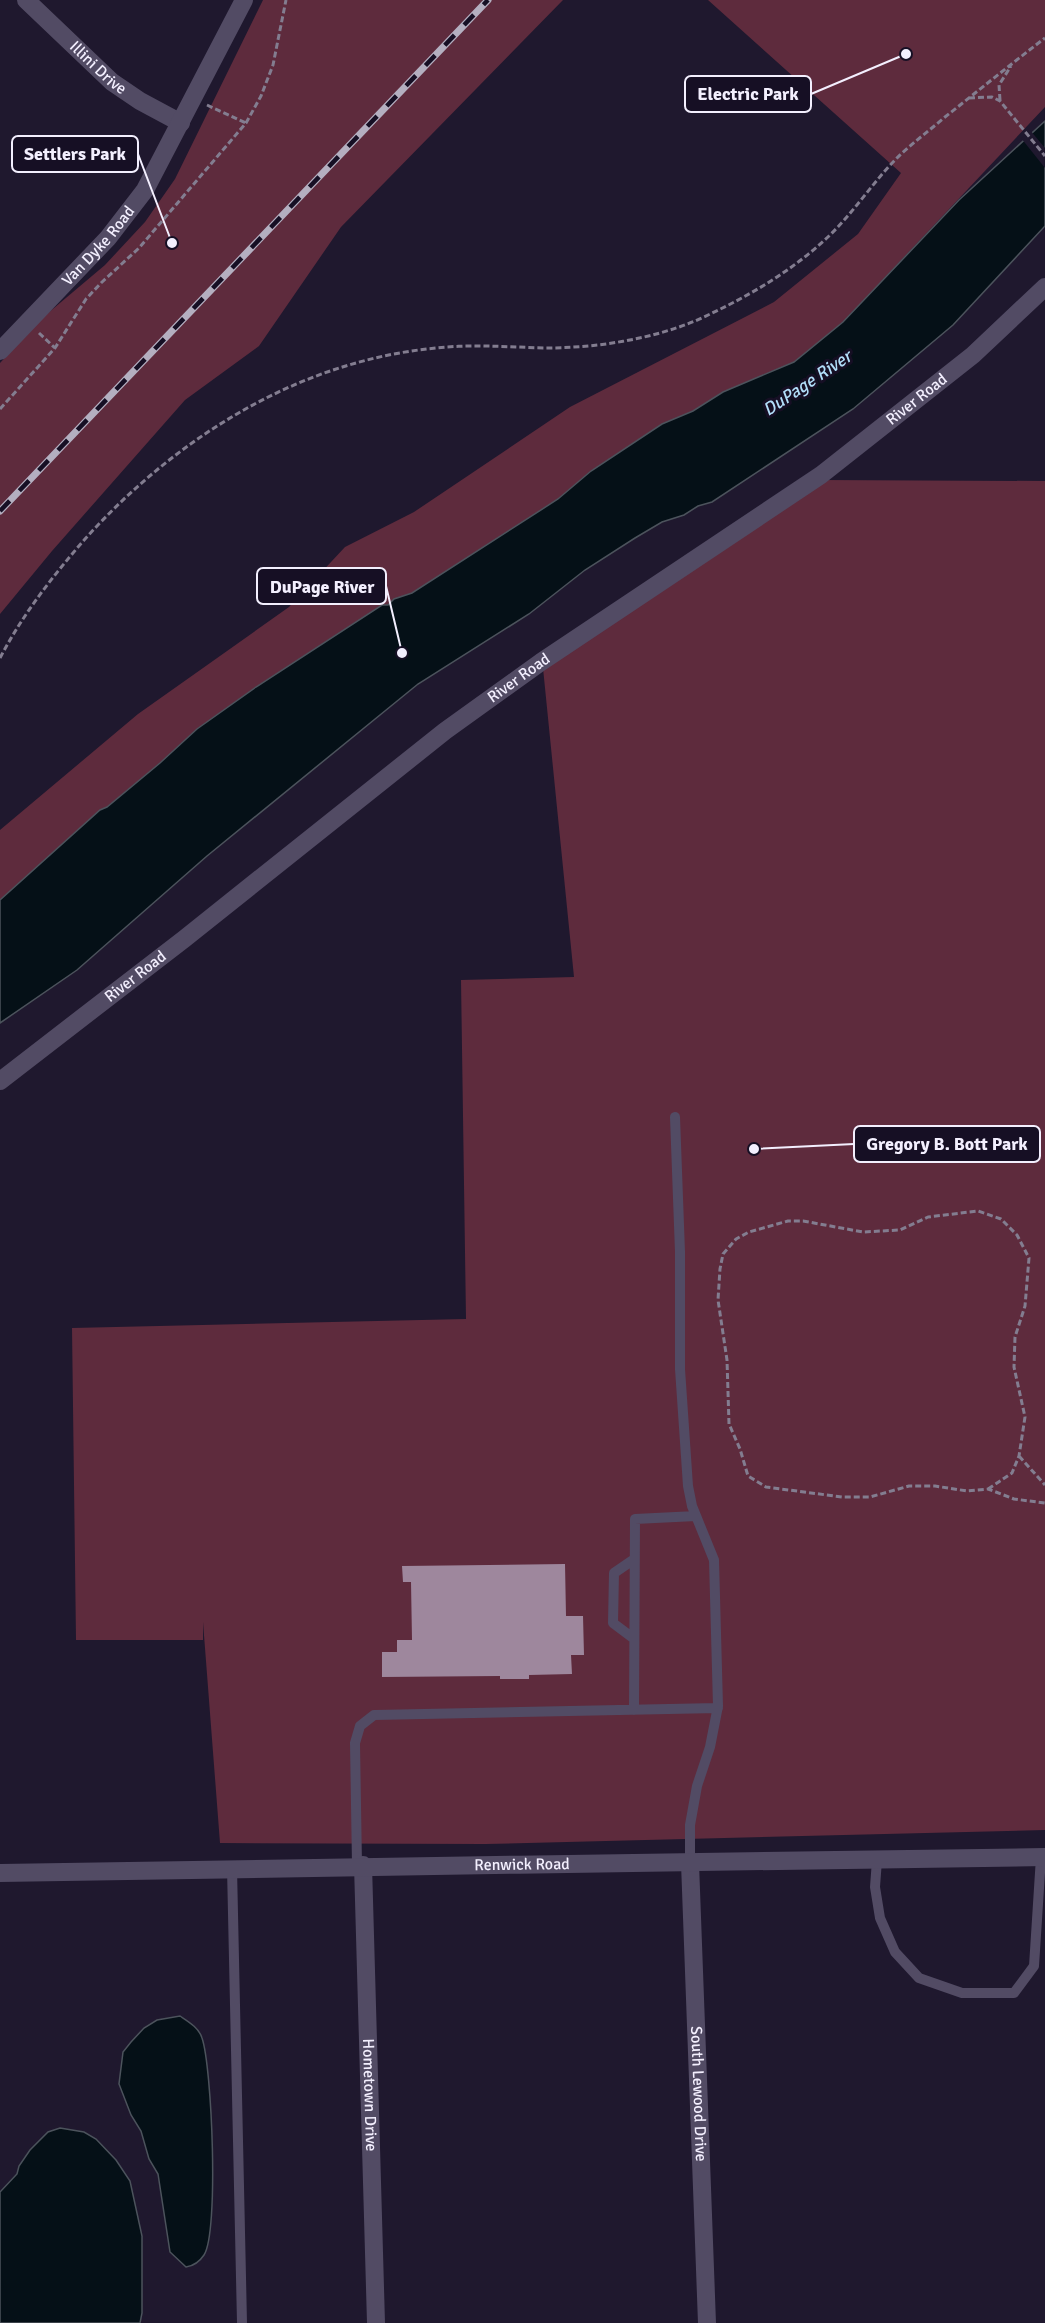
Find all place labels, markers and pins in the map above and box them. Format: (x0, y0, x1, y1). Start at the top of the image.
callout: Electric Park (685, 76, 811, 112)
callout: Settlers Park (12, 136, 138, 172)
callout: DuPage River (257, 568, 386, 604)
callout: Gregory B. Bott Park (854, 1126, 1040, 1162)

